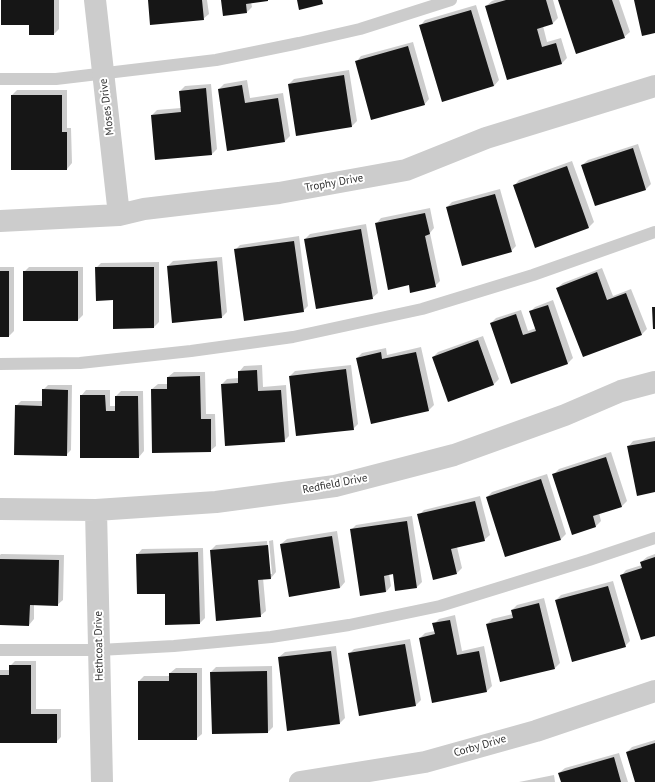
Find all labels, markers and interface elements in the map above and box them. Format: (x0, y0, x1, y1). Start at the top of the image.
street label: Moses Drive (97, 78, 117, 136)
street label: Trophy Drive (304, 171, 364, 195)
street label: Redfield Drive (301, 471, 369, 497)
street label: Hethcoat Drive (92, 611, 106, 681)
street label: Corby Drive (452, 732, 508, 760)

